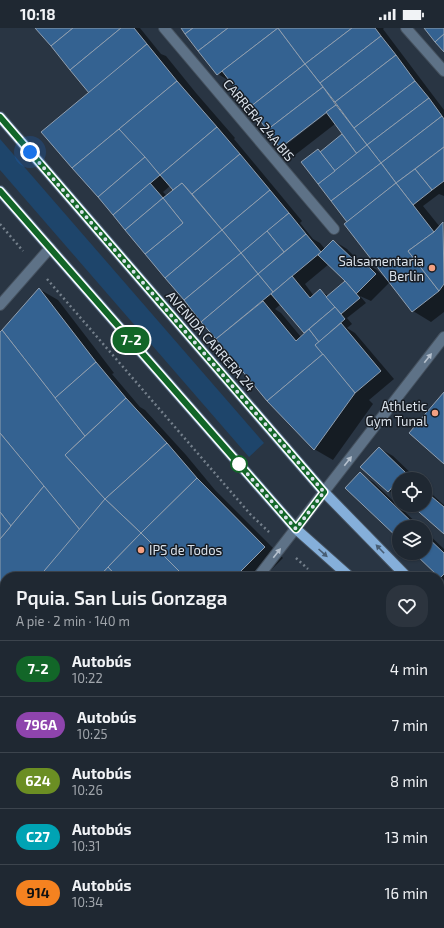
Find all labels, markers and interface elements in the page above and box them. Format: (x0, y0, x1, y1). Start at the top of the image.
text: 10:18 (20, 5, 56, 23)
street label: CARRERA 24A BIS (220, 76, 298, 164)
your location (20, 142, 40, 162)
place label: Salsamentaria Berlin (338, 253, 424, 284)
marker: Salsamentaria Berlin (427, 263, 437, 273)
street label: AVENIDA CARRERA 24 (163, 288, 259, 394)
line badge: 7-2 (108, 327, 154, 353)
text: 7-2 (120, 331, 142, 348)
one-way arrow (423, 353, 432, 364)
place label: Athletic Gym Tunal (366, 398, 427, 429)
marker: Athletic Gym Tunal (430, 408, 440, 418)
unlabelled marker (230, 455, 248, 473)
one-way arrow (344, 456, 352, 466)
map controls (392, 472, 432, 560)
button: locate (392, 472, 432, 512)
button: layers (392, 520, 432, 560)
place label: IPS de Todos (149, 542, 222, 558)
one-way arrow (375, 544, 385, 554)
marker: IPS de Todos (136, 545, 146, 555)
one-way arrow (273, 547, 281, 558)
one-way arrow (318, 548, 328, 557)
button: heart (386, 585, 428, 627)
text: Pquia. San Luis Gonzaga (16, 586, 227, 609)
text: A pie · 2 min · 140 m (16, 613, 130, 629)
text: Autobús (72, 652, 131, 670)
text: 7-2 (27, 660, 49, 677)
text: 4 min (390, 660, 428, 678)
text: 10:22 (72, 670, 103, 686)
text: Autobús (77, 708, 137, 726)
text: 796A (24, 716, 57, 733)
text: 7 min (391, 716, 428, 734)
text: 10:25 (77, 726, 107, 742)
text: Autobús (72, 764, 131, 782)
text: 624 (25, 772, 51, 789)
text: 8 min (390, 772, 428, 790)
text: 10:26 (72, 782, 103, 798)
text: Autobús (72, 820, 131, 838)
text: C27 (26, 828, 50, 845)
text: 13 min (385, 828, 428, 846)
text: 10:31 (72, 838, 100, 854)
text: Autobús (72, 876, 131, 894)
text: 914 (26, 884, 50, 901)
text: 16 min (385, 884, 428, 902)
text: 10:34 (72, 894, 103, 910)

